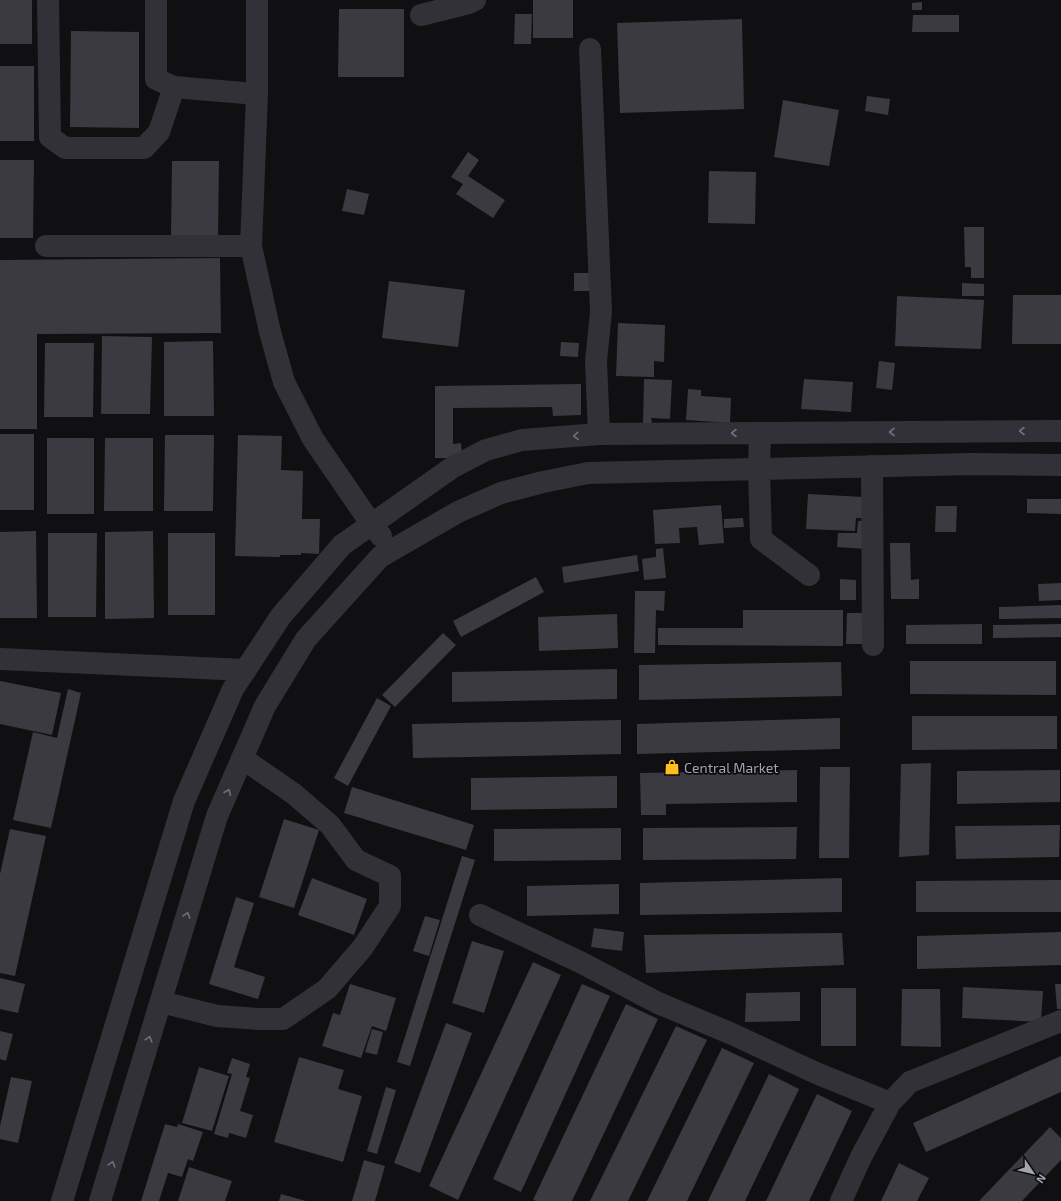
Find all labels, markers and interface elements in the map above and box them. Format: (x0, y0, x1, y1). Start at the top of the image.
one-way arrow (1019, 427, 1025, 435)
one-way arrow (889, 428, 895, 436)
one-way arrow (731, 429, 737, 437)
one-way arrow (573, 431, 579, 440)
shop icon: Central Market (663, 758, 681, 776)
place label: Central Market (684, 759, 779, 776)
one-way arrow (223, 788, 231, 796)
one-way arrow (182, 912, 191, 919)
one-way arrow (144, 1036, 153, 1043)
north arrow (1013, 1153, 1053, 1193)
one-way arrow (107, 1160, 116, 1167)
text: N (1034, 1172, 1049, 1186)

